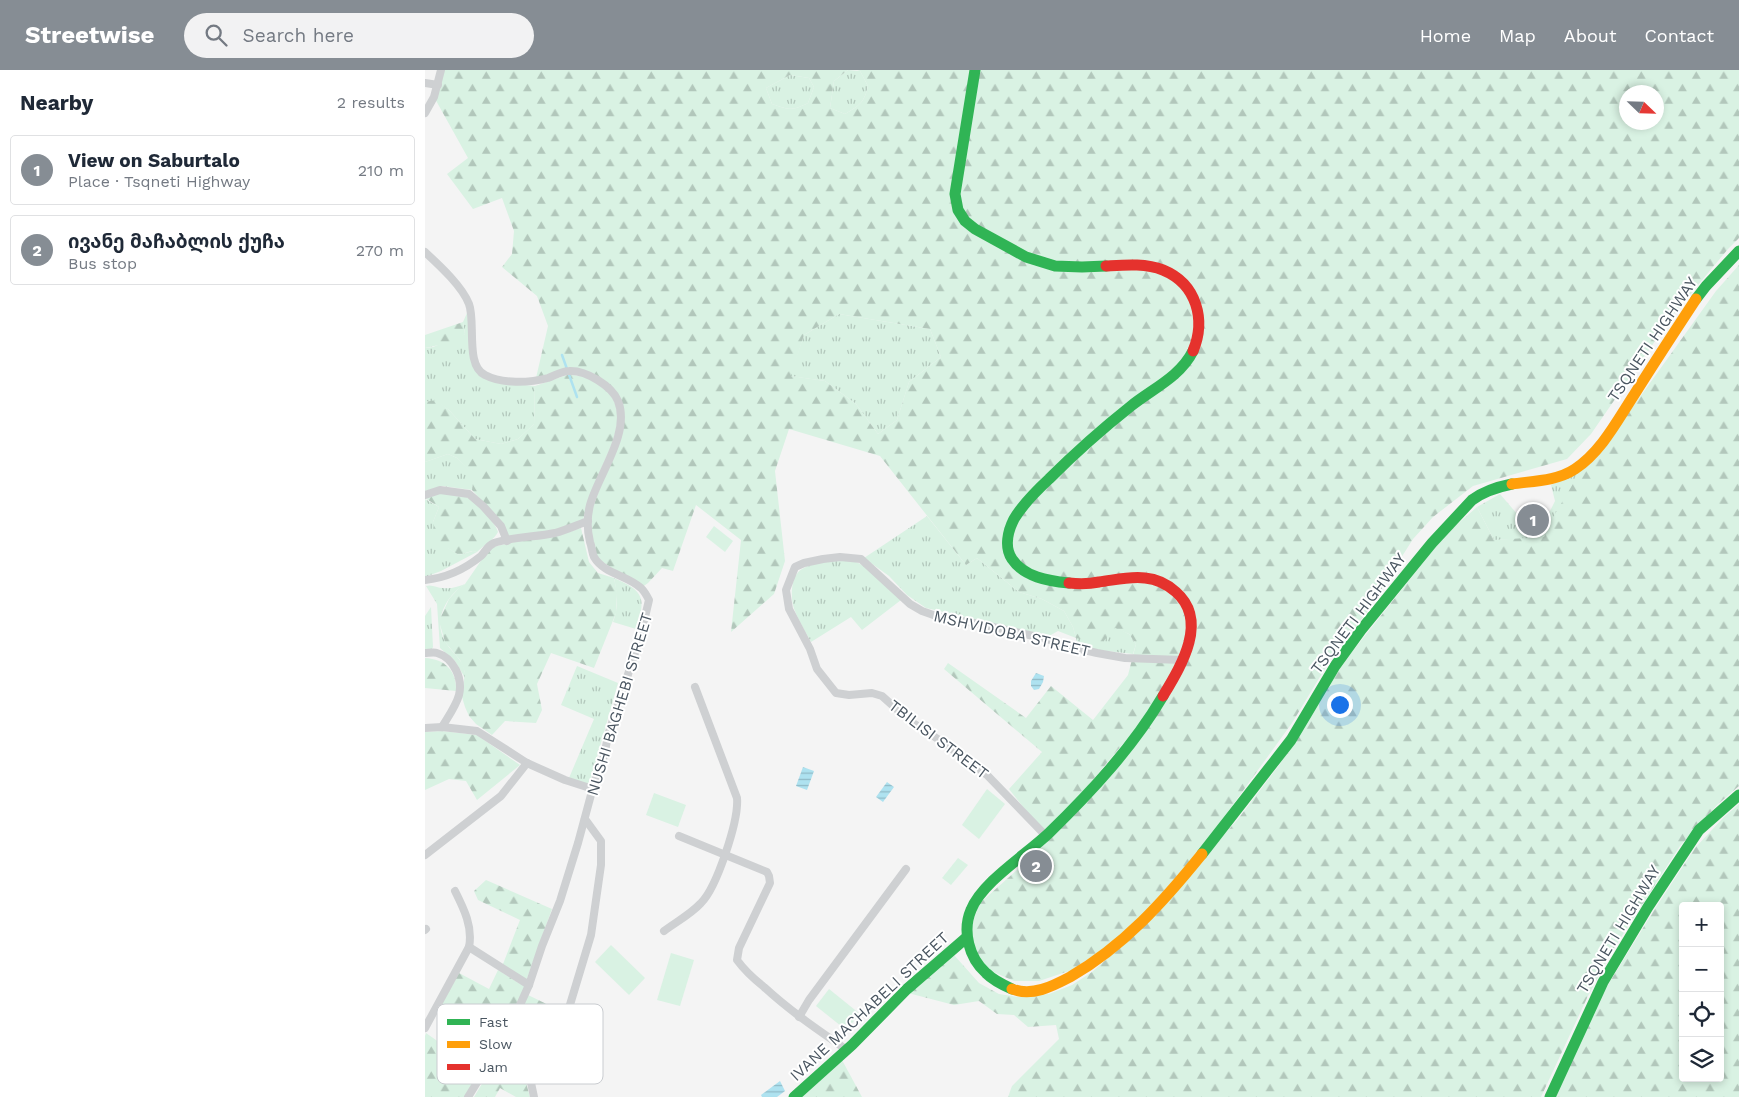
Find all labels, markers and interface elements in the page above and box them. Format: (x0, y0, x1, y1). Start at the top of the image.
search box (184, 13, 534, 58)
text: Streetwise (25, 21, 154, 49)
icon: search (202, 21, 230, 49)
text: Search here (242, 24, 354, 47)
text: Home (1420, 25, 1471, 46)
text: Map (1499, 25, 1536, 46)
text: About (1564, 25, 1616, 46)
text: Contact (1644, 25, 1714, 46)
north arrow (1619, 85, 1664, 130)
text: Nearby (20, 90, 93, 115)
text: 2 results (337, 93, 405, 112)
text: View on Saburtalo (68, 149, 240, 172)
text: 1 (34, 161, 40, 180)
text: 210 m (358, 161, 404, 180)
text: Place · Tsqneti Highway (68, 172, 250, 191)
text: ივანე მაჩაბლის ქუჩა (68, 230, 285, 253)
text: 2 (32, 241, 42, 260)
text: 270 m (356, 241, 404, 260)
text: Bus stop (68, 254, 137, 273)
street label: TSQNETI HIGHWAY (1604, 273, 1701, 405)
pin: 1 (1517, 501, 1549, 539)
street label: TSQNETI HIGHWAY (1307, 549, 1410, 677)
street label: MSHVIDOBA STREET (932, 606, 1092, 661)
street label: NUSHI BAGHEBI STREET (583, 610, 656, 798)
your location (1327, 692, 1353, 718)
street label: TBILISI STREET (885, 696, 993, 783)
pin: 2 (1020, 847, 1052, 885)
street label: TSQNETI HIGHWAY (1573, 862, 1664, 997)
map controls (1679, 902, 1724, 1082)
button: + (1679, 902, 1724, 947)
street label: IVANE MACHABELI STREET (786, 928, 953, 1085)
button: − (1679, 947, 1724, 992)
button: locate (1679, 992, 1724, 1037)
legend (437, 1004, 603, 1084)
text: Fast (479, 1014, 508, 1030)
text: Slow (479, 1036, 512, 1052)
button: layers (1679, 1037, 1724, 1082)
text: Jam (479, 1059, 508, 1075)

